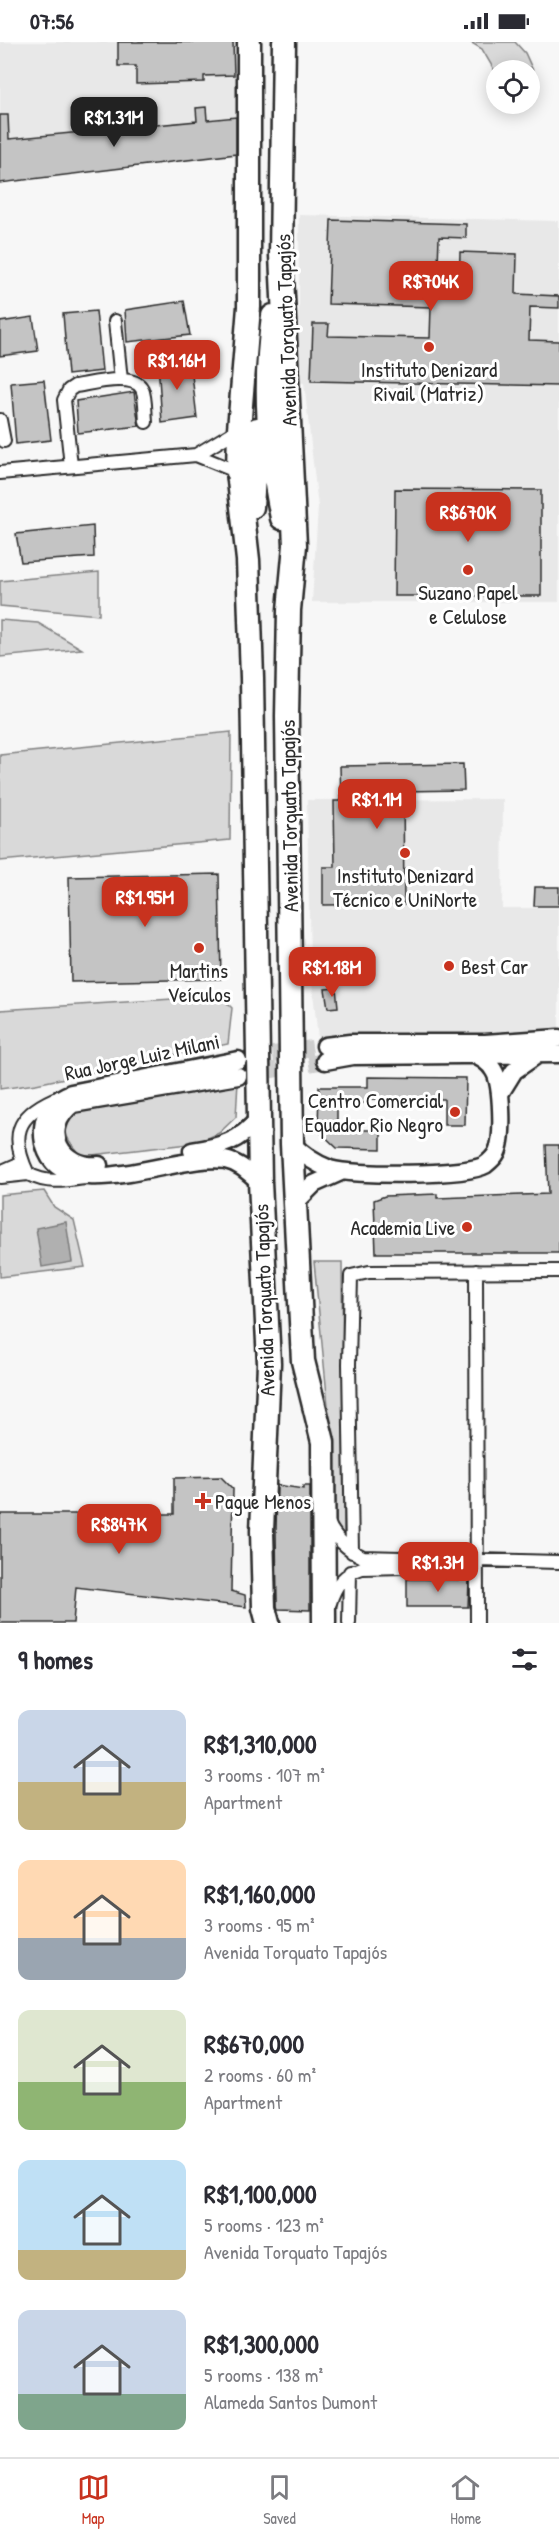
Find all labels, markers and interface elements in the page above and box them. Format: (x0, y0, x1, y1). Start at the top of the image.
text: 07:56 (30, 6, 74, 36)
map controls (486, 60, 540, 114)
button: locate (486, 60, 540, 114)
pin: R$1.31M (59, 97, 169, 148)
text: R$1.31M (85, 103, 143, 130)
street label: Avenida Torquato Tapajós (268, 233, 304, 427)
pin: R$704K (382, 261, 480, 312)
text: R$704K (403, 267, 459, 294)
pin: R$1.16M (122, 340, 232, 391)
marker: Instituto Denizard Rivail (Matriz) (422, 340, 436, 354)
text: R$1.16M (148, 346, 206, 373)
place label: Instituto Denizard Rivail (Matriz) (361, 355, 497, 408)
pin: R$670K (419, 492, 517, 543)
text: R$670K (440, 498, 496, 525)
marker: Suzano Papel e Celulose (461, 563, 475, 577)
place label: Suzano Papel e Celulose (418, 578, 518, 631)
street label: Avenida Torquato Tapajós (273, 720, 305, 912)
pin: R$1.1M (328, 779, 426, 830)
text: R$1.1M (352, 785, 402, 812)
marker: Instituto Denizard Técnico e UniNorte (398, 846, 412, 860)
place label: Instituto Denizard Técnico e UniNorte (333, 861, 477, 914)
pin: R$1.95M (90, 877, 200, 928)
text: R$1.95M (116, 883, 174, 910)
marker: Martins Veículos (192, 941, 206, 955)
pin: R$1.18M (277, 947, 387, 998)
place label: Best Car (461, 952, 528, 981)
text: R$1.18M (303, 953, 361, 980)
place label: Martins Veículos (167, 956, 231, 1009)
marker: Best Car (442, 959, 456, 973)
street label: Rua Jorge Luiz Milani (62, 1026, 222, 1088)
place label: Centro Comercial Equador Rio Negro (305, 1086, 443, 1139)
marker: Centro Comercial Equador Rio Negro (448, 1105, 462, 1119)
street label: Avenida Torquato Tapajós (246, 1203, 282, 1397)
place label: Academia Live (351, 1213, 455, 1242)
marker: Academia Live (460, 1220, 474, 1234)
place label: Pague Menos (215, 1487, 311, 1516)
marker: Pague Menos (196, 1494, 210, 1508)
pin: R$847K (70, 1504, 168, 1555)
text: R$847K (91, 1510, 147, 1537)
pin: R$1.3M (389, 1542, 487, 1593)
text: R$1.3M (412, 1548, 464, 1575)
text: 9 homes (18, 1642, 93, 1677)
icon: filters (508, 1643, 541, 1676)
text: R$1,310,000 (204, 1726, 317, 1761)
icon: home (66, 1734, 138, 1806)
text: 3 rooms · 107 m² (204, 1761, 325, 1788)
text: Apartment (204, 1788, 282, 1815)
text: R$1,160,000 (204, 1876, 315, 1911)
icon: home (66, 1884, 138, 1956)
text: 3 rooms · 95 m² (204, 1911, 314, 1938)
text: Avenida Torquato Tapajós (204, 1938, 387, 1965)
text: R$670,000 (204, 2026, 304, 2061)
icon: home (66, 2034, 138, 2106)
text: 2 rooms · 60 m² (204, 2061, 316, 2088)
text: Apartment (204, 2088, 282, 2115)
text: R$1,100,000 (204, 2176, 317, 2211)
icon: home (66, 2184, 138, 2256)
text: 5 rooms · 123 m² (204, 2211, 324, 2238)
text: Avenida Torquato Tapajós (204, 2238, 387, 2265)
text: R$1,300,000 (204, 2326, 319, 2361)
icon: home (66, 2334, 138, 2406)
text: 5 rooms · 138 m² (204, 2361, 323, 2388)
text: Alameda Santos Dumont (204, 2388, 377, 2415)
tab: Map (77, 2471, 110, 2529)
tab: Saved (263, 2471, 296, 2529)
tab: Home (449, 2471, 482, 2529)

